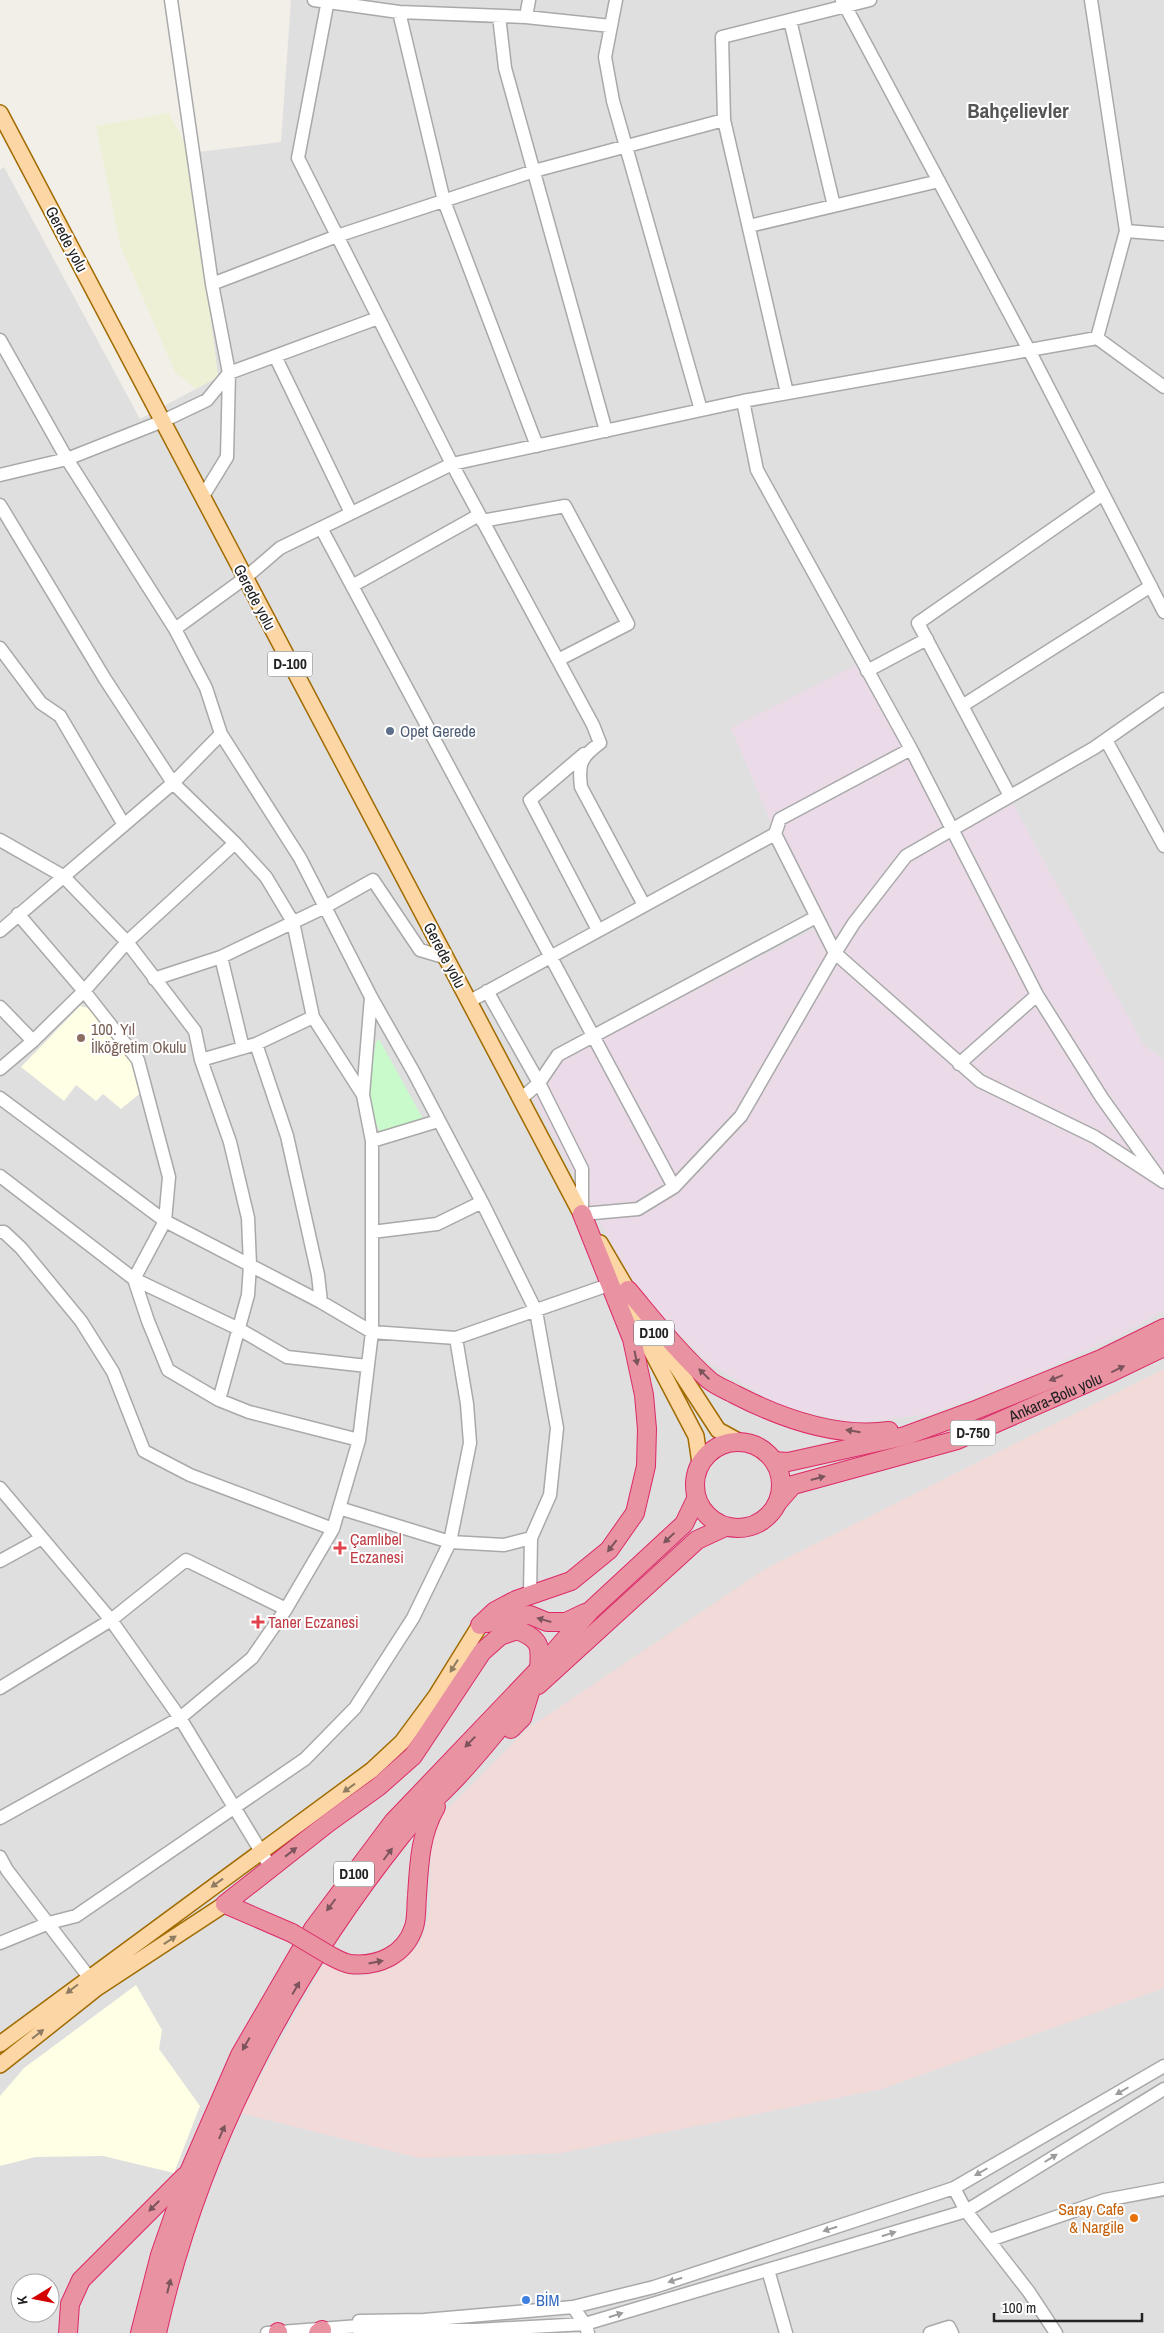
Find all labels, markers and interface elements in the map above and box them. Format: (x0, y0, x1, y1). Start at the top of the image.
district label: Bahçelievler (967, 96, 1069, 125)
street label: Gerede yolu (41, 202, 93, 276)
street label: Gerede yolu (229, 560, 281, 634)
road number: D-100 (268, 652, 312, 676)
place label: Opet Gerede (400, 720, 476, 742)
marker: Opet Gerede (384, 725, 396, 737)
street label: Gerede yolu (419, 918, 471, 992)
place label: 100. Yıl İlköğretim Okulu (91, 1018, 187, 1058)
marker: 100. Yıl İlköğretim Okulu (75, 1032, 87, 1044)
road number: D100 (634, 1320, 674, 1346)
one-way arrow (632, 1350, 640, 1365)
one-way arrow (1111, 1365, 1126, 1373)
street label: Ankara-Bolu yolu (1004, 1367, 1105, 1427)
one-way arrow (698, 1368, 710, 1380)
one-way arrow (1049, 1374, 1063, 1382)
road number: D-750 (950, 1420, 996, 1446)
one-way arrow (845, 1427, 861, 1435)
one-way arrow (811, 1474, 826, 1482)
place label: Çamlıbel Eczanesi (350, 1528, 404, 1568)
one-way arrow (663, 1532, 675, 1544)
one-way arrow (606, 1539, 617, 1552)
marker: Çamlıbel Eczanesi (334, 1542, 346, 1554)
place label: Taner Eczanesi (268, 1611, 359, 1633)
one-way arrow (536, 1615, 551, 1623)
marker: Taner Eczanesi (252, 1616, 264, 1628)
one-way arrow (450, 1660, 459, 1673)
one-way arrow (464, 1735, 476, 1747)
one-way arrow (342, 1783, 356, 1793)
one-way arrow (284, 1847, 297, 1858)
one-way arrow (382, 1848, 393, 1861)
road number: D100 (334, 1862, 374, 1886)
one-way arrow (210, 1878, 224, 1888)
one-way arrow (325, 1898, 336, 1911)
one-way arrow (164, 1935, 177, 1945)
one-way arrow (368, 1957, 384, 1965)
one-way arrow (292, 1982, 301, 1995)
one-way arrow (66, 1984, 79, 1995)
one-way arrow (31, 2029, 44, 2040)
one-way arrow (242, 2036, 250, 2051)
one-way arrow (1115, 2086, 1128, 2095)
one-way arrow (219, 2125, 227, 2139)
one-way arrow (1045, 2154, 1058, 2163)
one-way arrow (974, 2168, 989, 2176)
place label: Saray Cafe & Nargile (1058, 2198, 1124, 2238)
one-way arrow (149, 2200, 161, 2212)
marker: Saray Cafe & Nargile (1128, 2212, 1140, 2224)
one-way arrow (822, 2226, 837, 2233)
one-way arrow (882, 2229, 897, 2237)
north arrow (10, 2273, 60, 2323)
one-way arrow (668, 2277, 683, 2285)
one-way arrow (165, 2278, 173, 2293)
place label: BİM (536, 2289, 559, 2311)
scale bar (994, 2290, 1142, 2322)
text: K (12, 2294, 32, 2306)
marker: BİM (520, 2294, 532, 2306)
text: 100 m (1002, 2297, 1036, 2318)
one-way arrow (609, 2310, 624, 2318)

